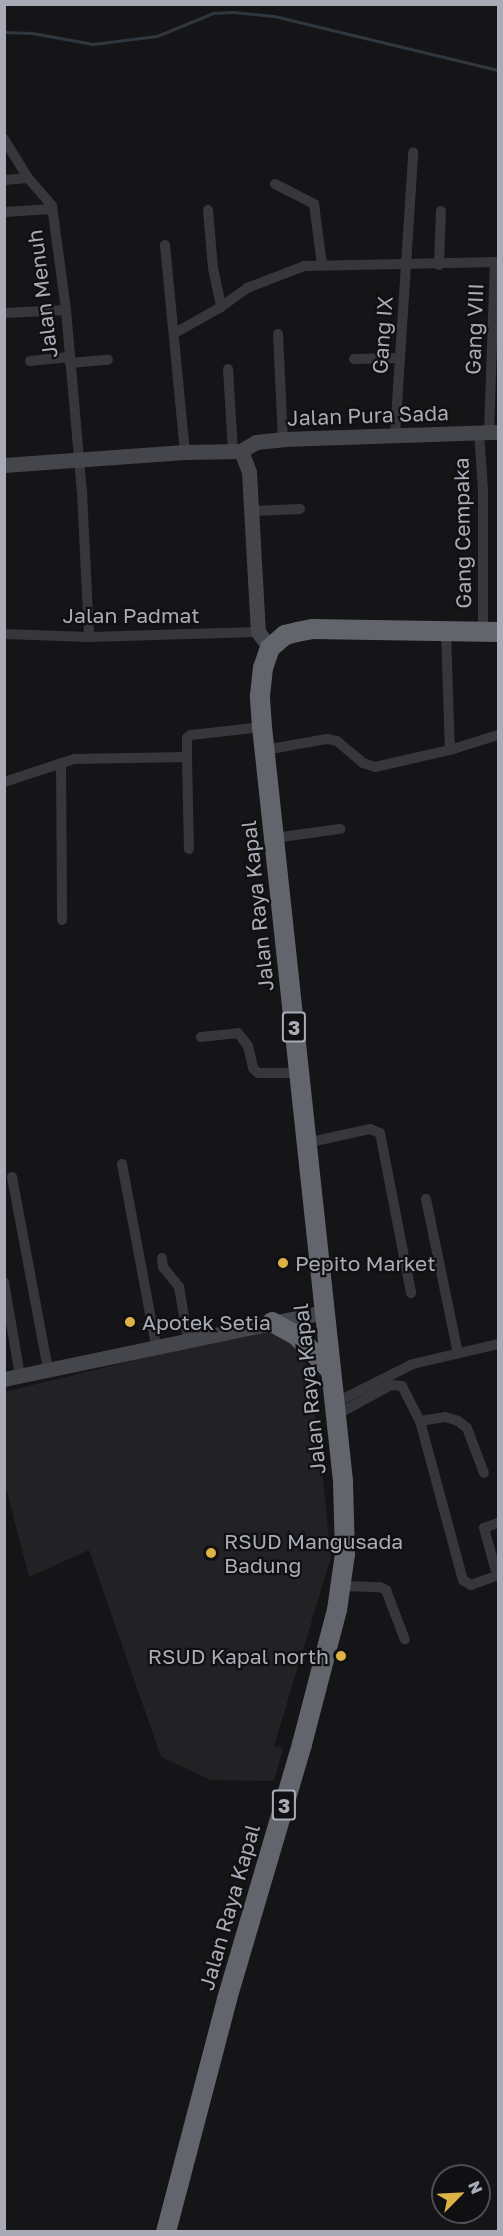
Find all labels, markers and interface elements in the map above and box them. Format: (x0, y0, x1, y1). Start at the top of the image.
street label: Jalan Menuh (22, 228, 62, 360)
street label: Gang VIII (460, 283, 488, 375)
street label: Gang IX (367, 295, 397, 375)
street label: Jalan Pura Sada (287, 400, 449, 430)
street label: Gang Cempaka (448, 457, 476, 609)
street label: Jalan Padmat (62, 602, 200, 628)
street label: Jalan Raya Kapal (235, 819, 279, 993)
road number: 3 (280, 1010, 308, 1044)
place label: Pepito Market (295, 1250, 436, 1276)
marker: Pepito Market (276, 1256, 290, 1270)
street label: Jalan Raya Kapal (287, 1302, 331, 1476)
place label: Apotek Setia (142, 1309, 271, 1335)
marker: Apotek Setia (123, 1315, 137, 1329)
place label: RSUD Mangusada Badung (224, 1528, 403, 1578)
marker: RSUD Mangusada Badung (202, 1544, 220, 1562)
place label: RSUD Kapal north (148, 1643, 329, 1669)
marker: RSUD Kapal north (334, 1649, 348, 1663)
road number: 3 (270, 1788, 298, 1822)
street label: Jalan Raya Kapal (193, 1821, 265, 1993)
north arrow (431, 2164, 491, 2224)
text: N (464, 2178, 487, 2197)

